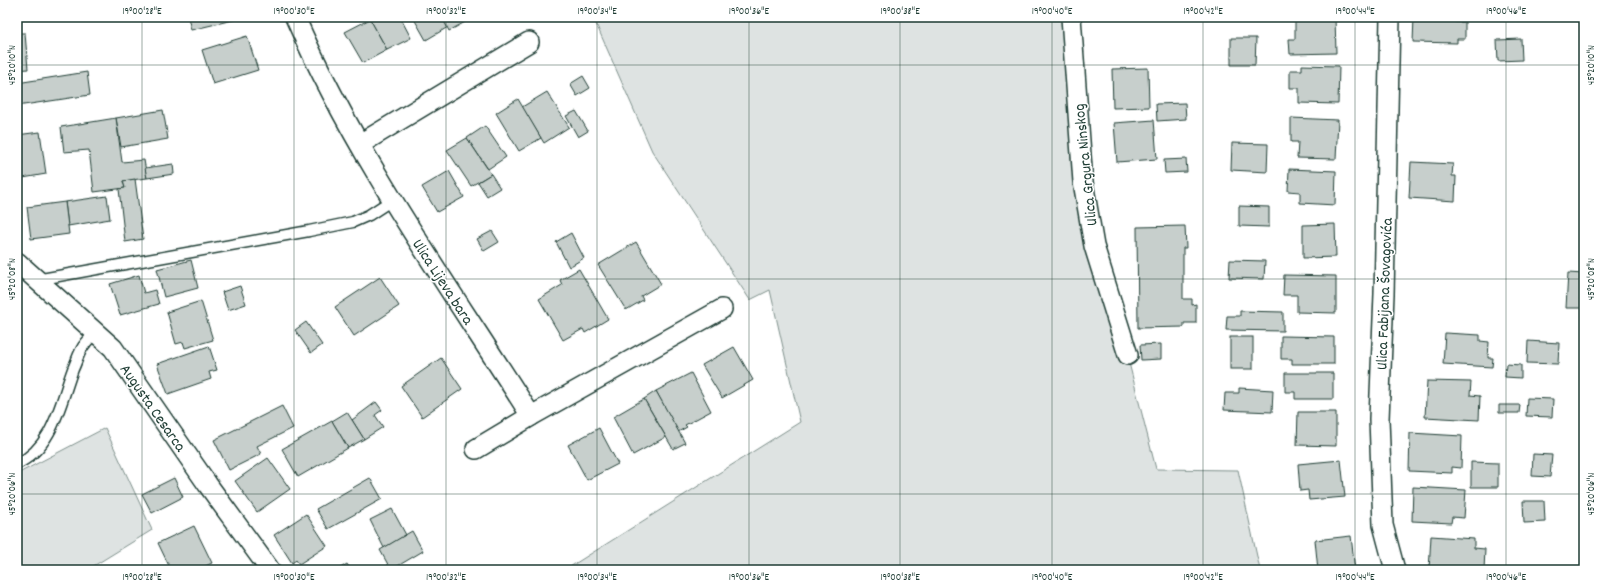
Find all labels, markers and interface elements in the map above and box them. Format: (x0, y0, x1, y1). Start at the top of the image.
text: 19°00'28"E (122, 5, 162, 19)
text: 19°00'30"E (274, 5, 315, 19)
text: 19°00'32"E (426, 5, 466, 19)
text: 19°00'34"E (577, 5, 617, 19)
text: 19°00'36"E (729, 5, 770, 19)
text: 19°00'38"E (880, 5, 920, 19)
text: 19°00'40"E (1032, 5, 1073, 19)
text: 19°00'42"E (1183, 5, 1223, 19)
text: 19°00'44"E (1335, 5, 1375, 19)
text: 19°00'46"E (1486, 5, 1526, 19)
text: 45°20'10"N (6, 45, 20, 85)
text: 45°20'10"N (1585, 45, 1599, 85)
street label: Ulica Grgura Ninskog (1069, 103, 1104, 227)
street label: Ulica Fabijana Šovagovića (1371, 217, 1400, 371)
street label: Ulica Lijeva bara (405, 235, 479, 330)
text: 45°20'08"N (6, 258, 20, 300)
text: 45°20'08"N (1585, 258, 1599, 300)
street label: Augusta Cesarca (113, 360, 191, 457)
text: 45°20'06"N (6, 473, 20, 515)
text: 45°20'06"N (1585, 473, 1599, 515)
text: 19°00'28"E (122, 571, 162, 585)
text: 19°00'30"E (274, 571, 315, 585)
text: 19°00'32"E (426, 571, 466, 585)
text: 19°00'34"E (577, 571, 617, 585)
text: 19°00'36"E (729, 571, 770, 585)
text: 19°00'38"E (880, 571, 920, 585)
text: 19°00'40"E (1032, 571, 1073, 585)
text: 19°00'42"E (1183, 571, 1223, 585)
text: 19°00'44"E (1335, 571, 1375, 585)
text: 19°00'46"E (1486, 571, 1526, 585)

